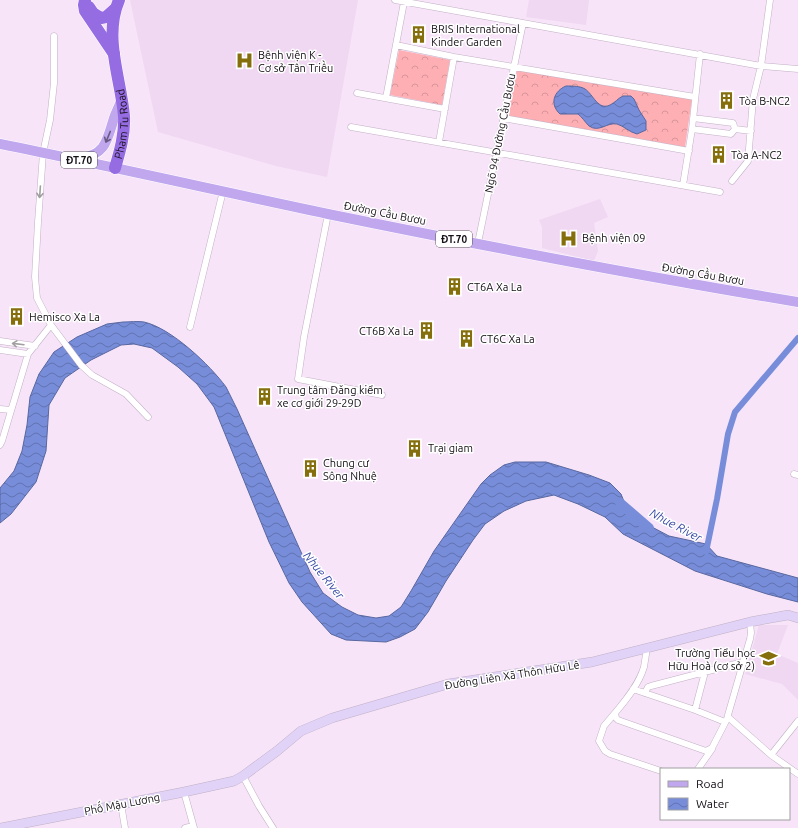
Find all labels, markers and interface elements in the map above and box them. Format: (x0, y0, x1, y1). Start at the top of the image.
place label: BRIS International Kinder Garden (431, 23, 520, 48)
building icon: BRIS International Kinder Garden (408, 25, 428, 45)
place label: Bệnh viện K - Cơ sở Tân Triều (258, 49, 333, 74)
hospital icon: Bệnh viện K - Cơ sở Tân Triều (235, 51, 255, 71)
street label: Ngõ 94 Đường Cầu Bươu (481, 72, 517, 194)
street label: Pham Tu Road (112, 88, 130, 160)
building icon: Tòa B-NC2 (716, 91, 736, 111)
place label: Tòa B-NC2 (739, 95, 790, 107)
one-way arrow (103, 131, 111, 143)
building icon: Tòa A-NC2 (708, 145, 728, 165)
place label: Tòa A-NC2 (731, 149, 782, 161)
road number: ĐT.70 (61, 152, 97, 168)
one-way arrow (37, 185, 44, 198)
street label: Đường Cầu Bươu (343, 197, 427, 227)
hospital icon: Bệnh viện 09 (559, 228, 579, 248)
road number: ĐT.70 (436, 231, 472, 247)
place label: Bệnh viện 09 (582, 232, 645, 245)
street label: Đường Cầu Bươu (661, 259, 745, 287)
building icon: CT6A Xa La (444, 277, 464, 297)
place label: CT6A Xa La (467, 281, 522, 293)
building icon: Hemisco Xa La (6, 307, 26, 327)
place label: Hemisco Xa La (29, 311, 100, 323)
building icon: CT6B Xa La (417, 321, 437, 341)
place label: CT6B Xa La (359, 325, 414, 337)
building icon: CT6C Xa La (457, 329, 477, 349)
place label: CT6C Xa La (480, 333, 535, 345)
one-way arrow (12, 340, 25, 347)
place label: Trung tâm Đăng kiểm xe cơ giới 29-29D (277, 384, 383, 409)
building icon: Trung tâm Đăng kiểm xe cơ giới 29-29D (254, 386, 274, 406)
building icon: Trại giam (405, 438, 425, 458)
place label: Trại giam (428, 442, 473, 455)
place label: Chung cư Sông Nhuệ (323, 457, 377, 483)
building icon: Chung cư Sông Nhuệ (300, 459, 320, 479)
water label: Nhue River (648, 506, 705, 544)
water label: Nhue River (301, 549, 347, 602)
place label: Trường Tiểu học Hữu Hoà (cơ sở 2) (668, 647, 755, 673)
school or university icon: Trường Tiểu học Hữu Hoà (cơ sở 2) (758, 649, 778, 669)
street label: Đường Liên Xã Thôn Hữu Lê (444, 658, 580, 692)
legend (660, 768, 790, 820)
text: Road (696, 777, 724, 790)
street label: Phố Mậu Lương (83, 789, 161, 818)
text: Water (696, 797, 729, 810)

